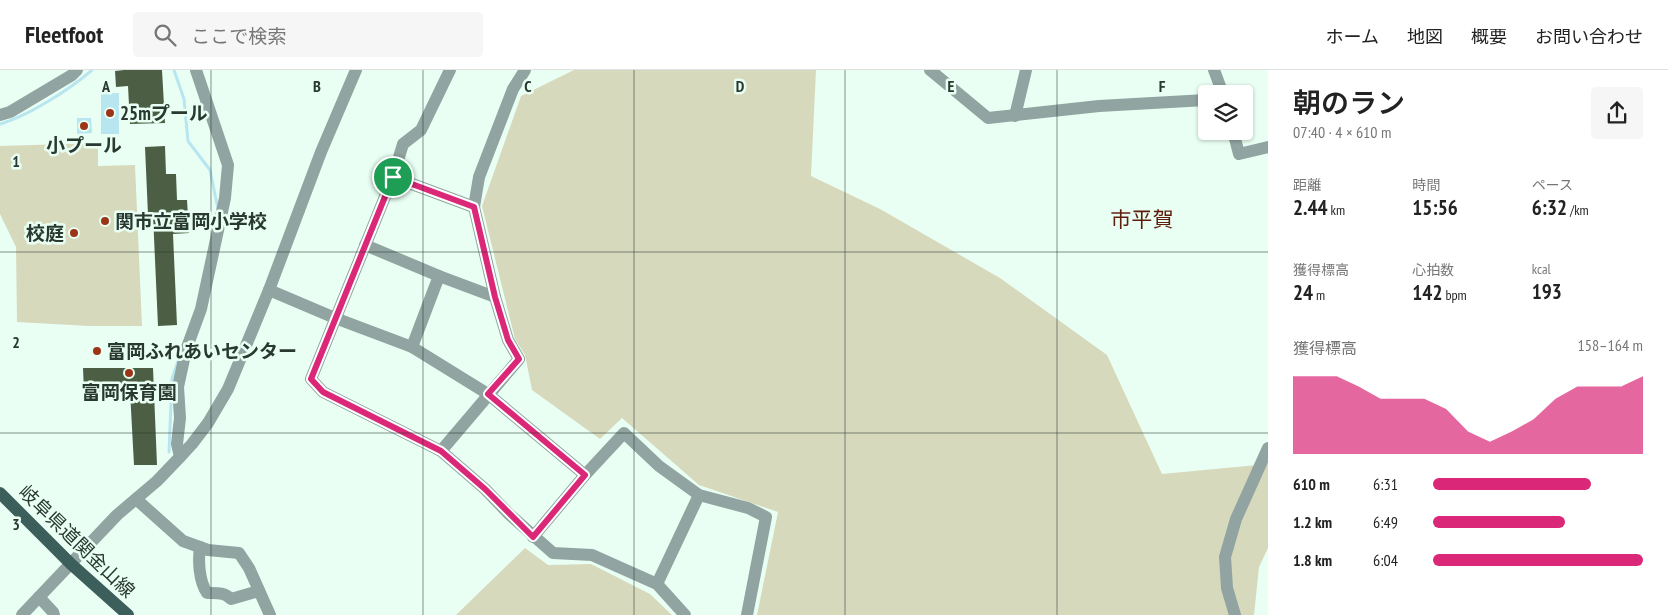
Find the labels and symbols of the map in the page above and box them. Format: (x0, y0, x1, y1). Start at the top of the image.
text: A (101, 76, 111, 96)
text: B (313, 76, 321, 96)
text: C (524, 76, 532, 96)
text: D (736, 76, 745, 96)
text: E (948, 76, 955, 96)
text: F (1159, 76, 1166, 96)
place label: 25mプール (120, 101, 208, 125)
marker: 25mプール (104, 107, 116, 119)
marker: 小プール (78, 120, 90, 132)
place label: 小プール (46, 133, 122, 157)
text: 1 (12, 151, 20, 171)
pin (372, 156, 414, 198)
district label: 市平賀 (1111, 206, 1174, 233)
place label: 関市立富岡小学校 (115, 209, 267, 233)
marker: 関市立富岡小学校 (99, 215, 111, 227)
place label: 校庭 (26, 221, 64, 245)
marker: 校庭 (68, 227, 80, 239)
text: 2 (12, 332, 20, 352)
place label: 富岡ふれあいセンター (107, 339, 297, 363)
marker: 富岡ふれあいセンター (91, 345, 103, 357)
marker: 富岡保育園 (123, 367, 135, 379)
place label: 富岡保育園 (81, 380, 177, 404)
street label: 岐阜県道関金山線 (14, 480, 140, 602)
text: 3 (12, 514, 20, 534)

